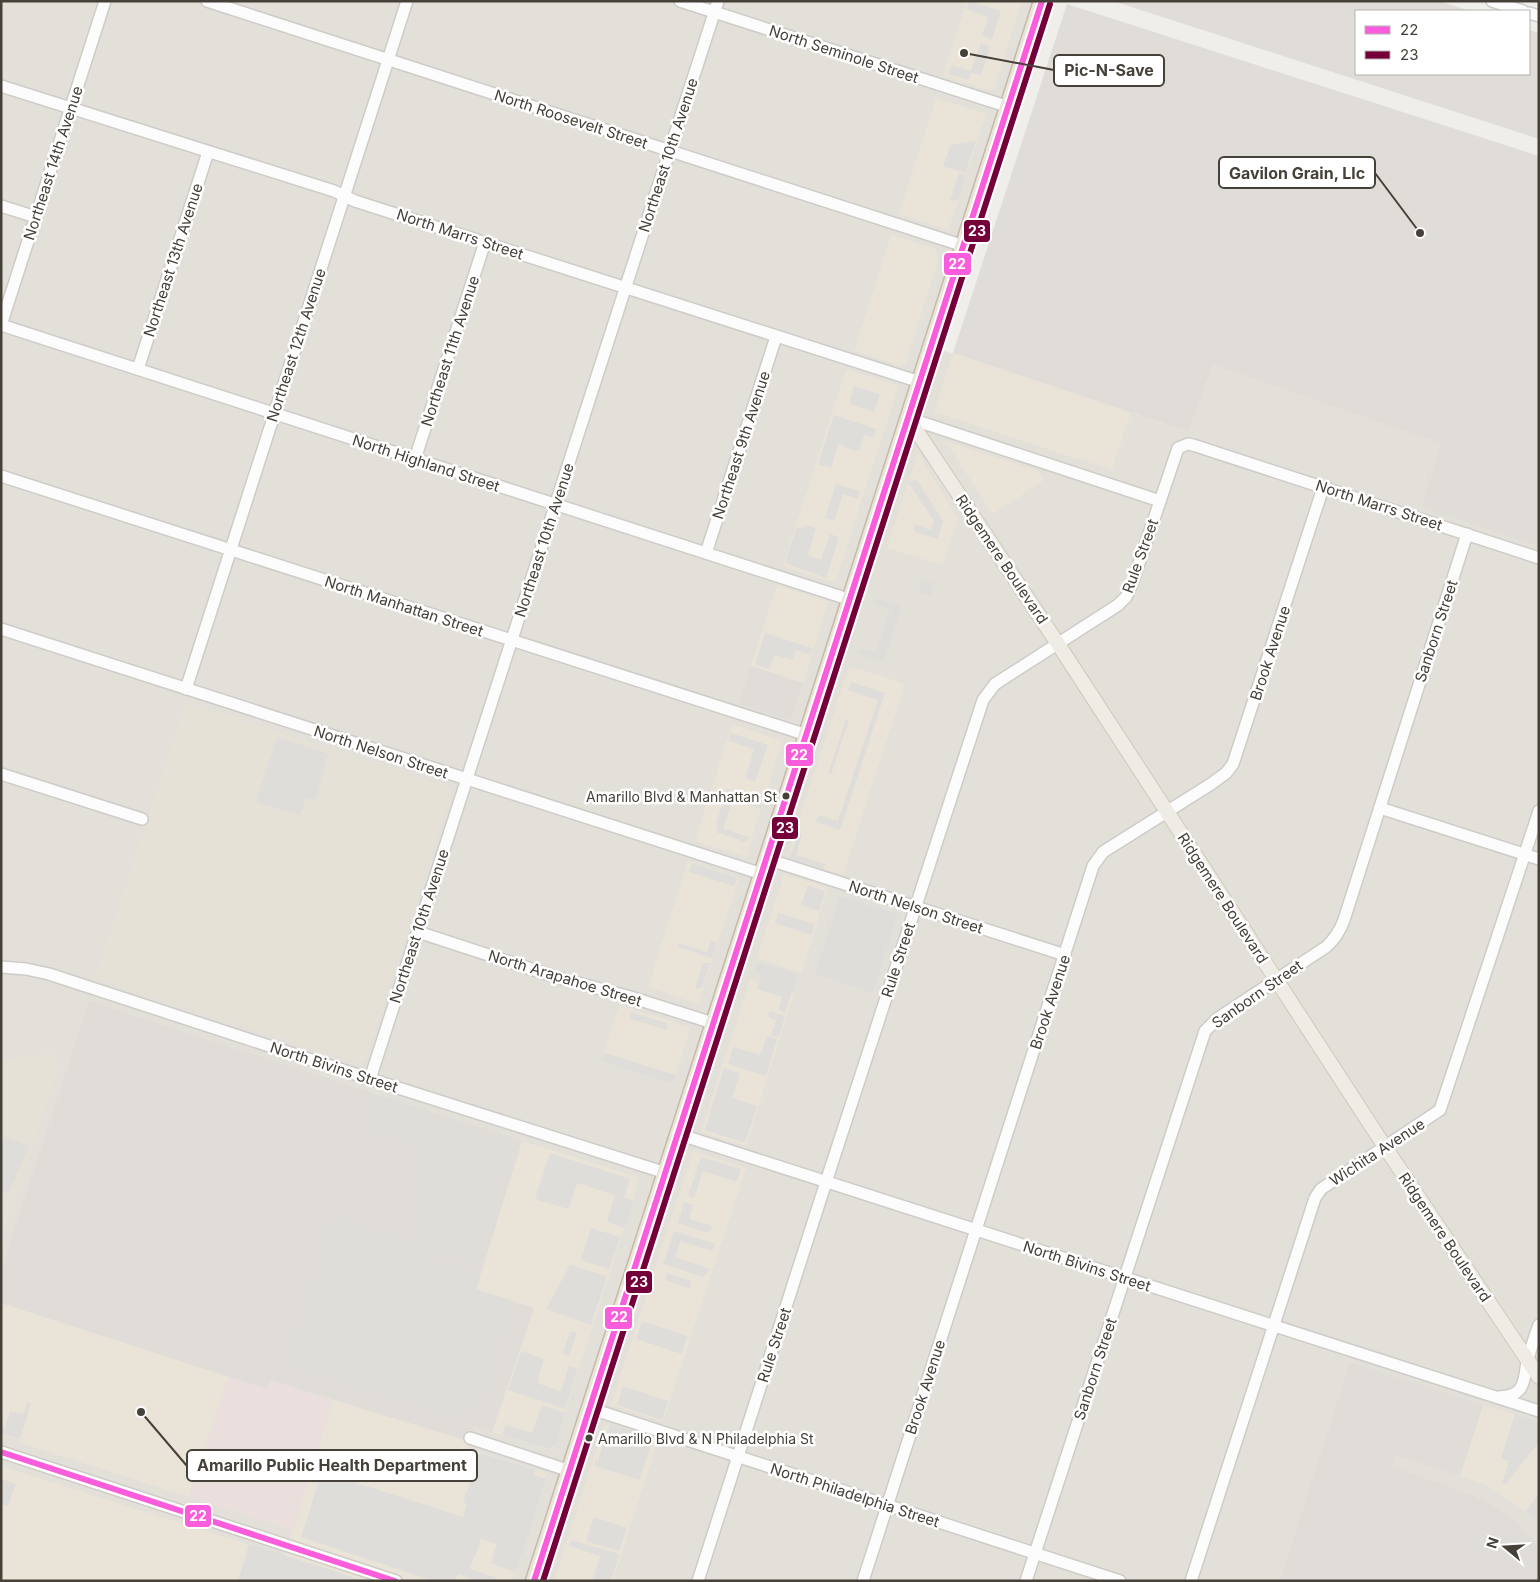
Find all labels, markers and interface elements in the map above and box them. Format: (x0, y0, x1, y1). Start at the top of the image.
legend (1355, 10, 1530, 75)
text: 22 (1400, 20, 1418, 39)
street label: North Seminole Street (767, 21, 921, 87)
text: 23 (1400, 45, 1418, 64)
callout: Pic-N-Save (1054, 55, 1164, 86)
text: Pic-N-Save (1064, 60, 1154, 80)
street label: Northeast 10th Avenue (634, 76, 702, 234)
street label: Northeast 14th Avenue (19, 84, 87, 242)
street label: North Roosevelt Street (492, 85, 650, 153)
callout: Gavilon Grain, Llc (1219, 157, 1375, 188)
text: Gavilon Grain, Llc (1229, 163, 1365, 183)
street label: Northeast 13th Avenue (139, 181, 207, 339)
street label: North Marrs Street (394, 205, 526, 263)
line badge: 23 (963, 219, 991, 243)
text: 23 (968, 222, 986, 239)
line badge: 22 (943, 252, 972, 276)
text: 22 (948, 255, 966, 272)
street label: Northeast 12th Avenue (262, 266, 330, 424)
street label: Northeast 11th Avenue (417, 273, 483, 429)
street label: Northeast 9th Avenue (708, 369, 774, 521)
street label: North Highland Street (350, 430, 502, 496)
street label: Northeast 10th Avenue (510, 461, 578, 619)
street label: North Marrs Street (1313, 476, 1445, 534)
street label: Ridgemere Boulevard (952, 491, 1052, 627)
street label: Rule Street (1118, 516, 1162, 596)
street label: North Manhattan Street (322, 571, 486, 641)
street label: Sanborn Street (1411, 577, 1461, 685)
street label: Brook Avenue (1246, 603, 1294, 703)
street label: North Nelson Street (311, 721, 451, 783)
line badge: 22 (785, 743, 814, 767)
text: 22 (790, 746, 808, 763)
place label: Amarillo Blvd & Manhattan St (586, 788, 777, 805)
marker: Amarillo Blvd & Manhattan St (781, 791, 791, 801)
line badge: 23 (771, 816, 799, 840)
text: 23 (776, 819, 794, 836)
street label: Ridgemere Boulevard (1174, 829, 1272, 967)
street label: Northeast 10th Avenue (385, 847, 453, 1005)
street label: North Nelson Street (846, 876, 986, 938)
street label: Rule Street (877, 920, 919, 1000)
street label: North Arapahoe Street (486, 946, 644, 1010)
street label: Brook Avenue (1026, 952, 1074, 1052)
street label: Sanborn Street (1208, 956, 1306, 1032)
street label: North Bivins Street (268, 1037, 400, 1097)
street label: Wichita Avenue (1326, 1114, 1428, 1190)
street label: Ridgemere Boulevard (1395, 1169, 1495, 1305)
street label: North Bivins Street (1021, 1236, 1153, 1296)
line badge: 23 (625, 1270, 653, 1294)
text: 23 (630, 1273, 648, 1290)
street label: Rule Street (753, 1305, 795, 1385)
line badge: 22 (604, 1306, 633, 1330)
text: 22 (610, 1308, 628, 1325)
street label: Sanborn Street (1070, 1315, 1120, 1423)
street label: Brook Avenue (901, 1337, 949, 1437)
place label: Amarillo Blvd & N Philadelphia St (598, 1430, 814, 1447)
marker: Amarillo Blvd & N Philadelphia St (584, 1433, 594, 1443)
callout: Amarillo Public Health Department (187, 1450, 477, 1481)
text: Amarillo Public Health Department (197, 1455, 467, 1475)
street label: North Philadelphia Street (768, 1459, 942, 1531)
line badge: 22 (184, 1504, 212, 1528)
text: 22 (189, 1507, 207, 1524)
north arrow (1480, 1522, 1530, 1572)
text: N (1482, 1535, 1502, 1551)

